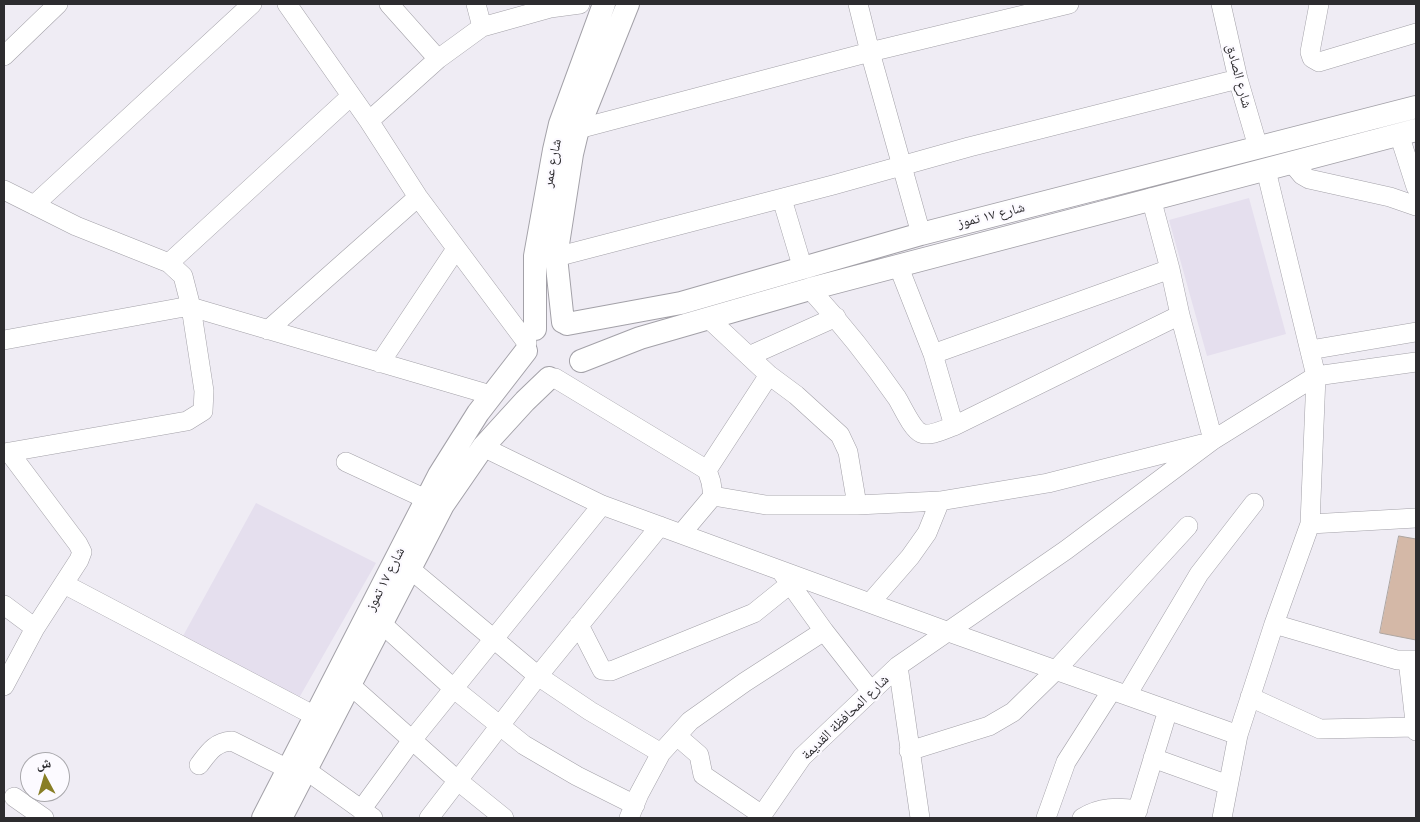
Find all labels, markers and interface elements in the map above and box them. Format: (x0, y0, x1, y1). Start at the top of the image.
street label: شارع الصادق (1222, 42, 1256, 110)
street label: شارع عمر (539, 137, 565, 189)
street label: شارع ١٧ تموز (956, 199, 1026, 231)
street label: شارع ١٧ تموز (362, 544, 408, 614)
street label: شارع المحافظة القديمة (798, 671, 892, 763)
north arrow (20, 752, 70, 802)
text: ش (35, 753, 52, 772)

